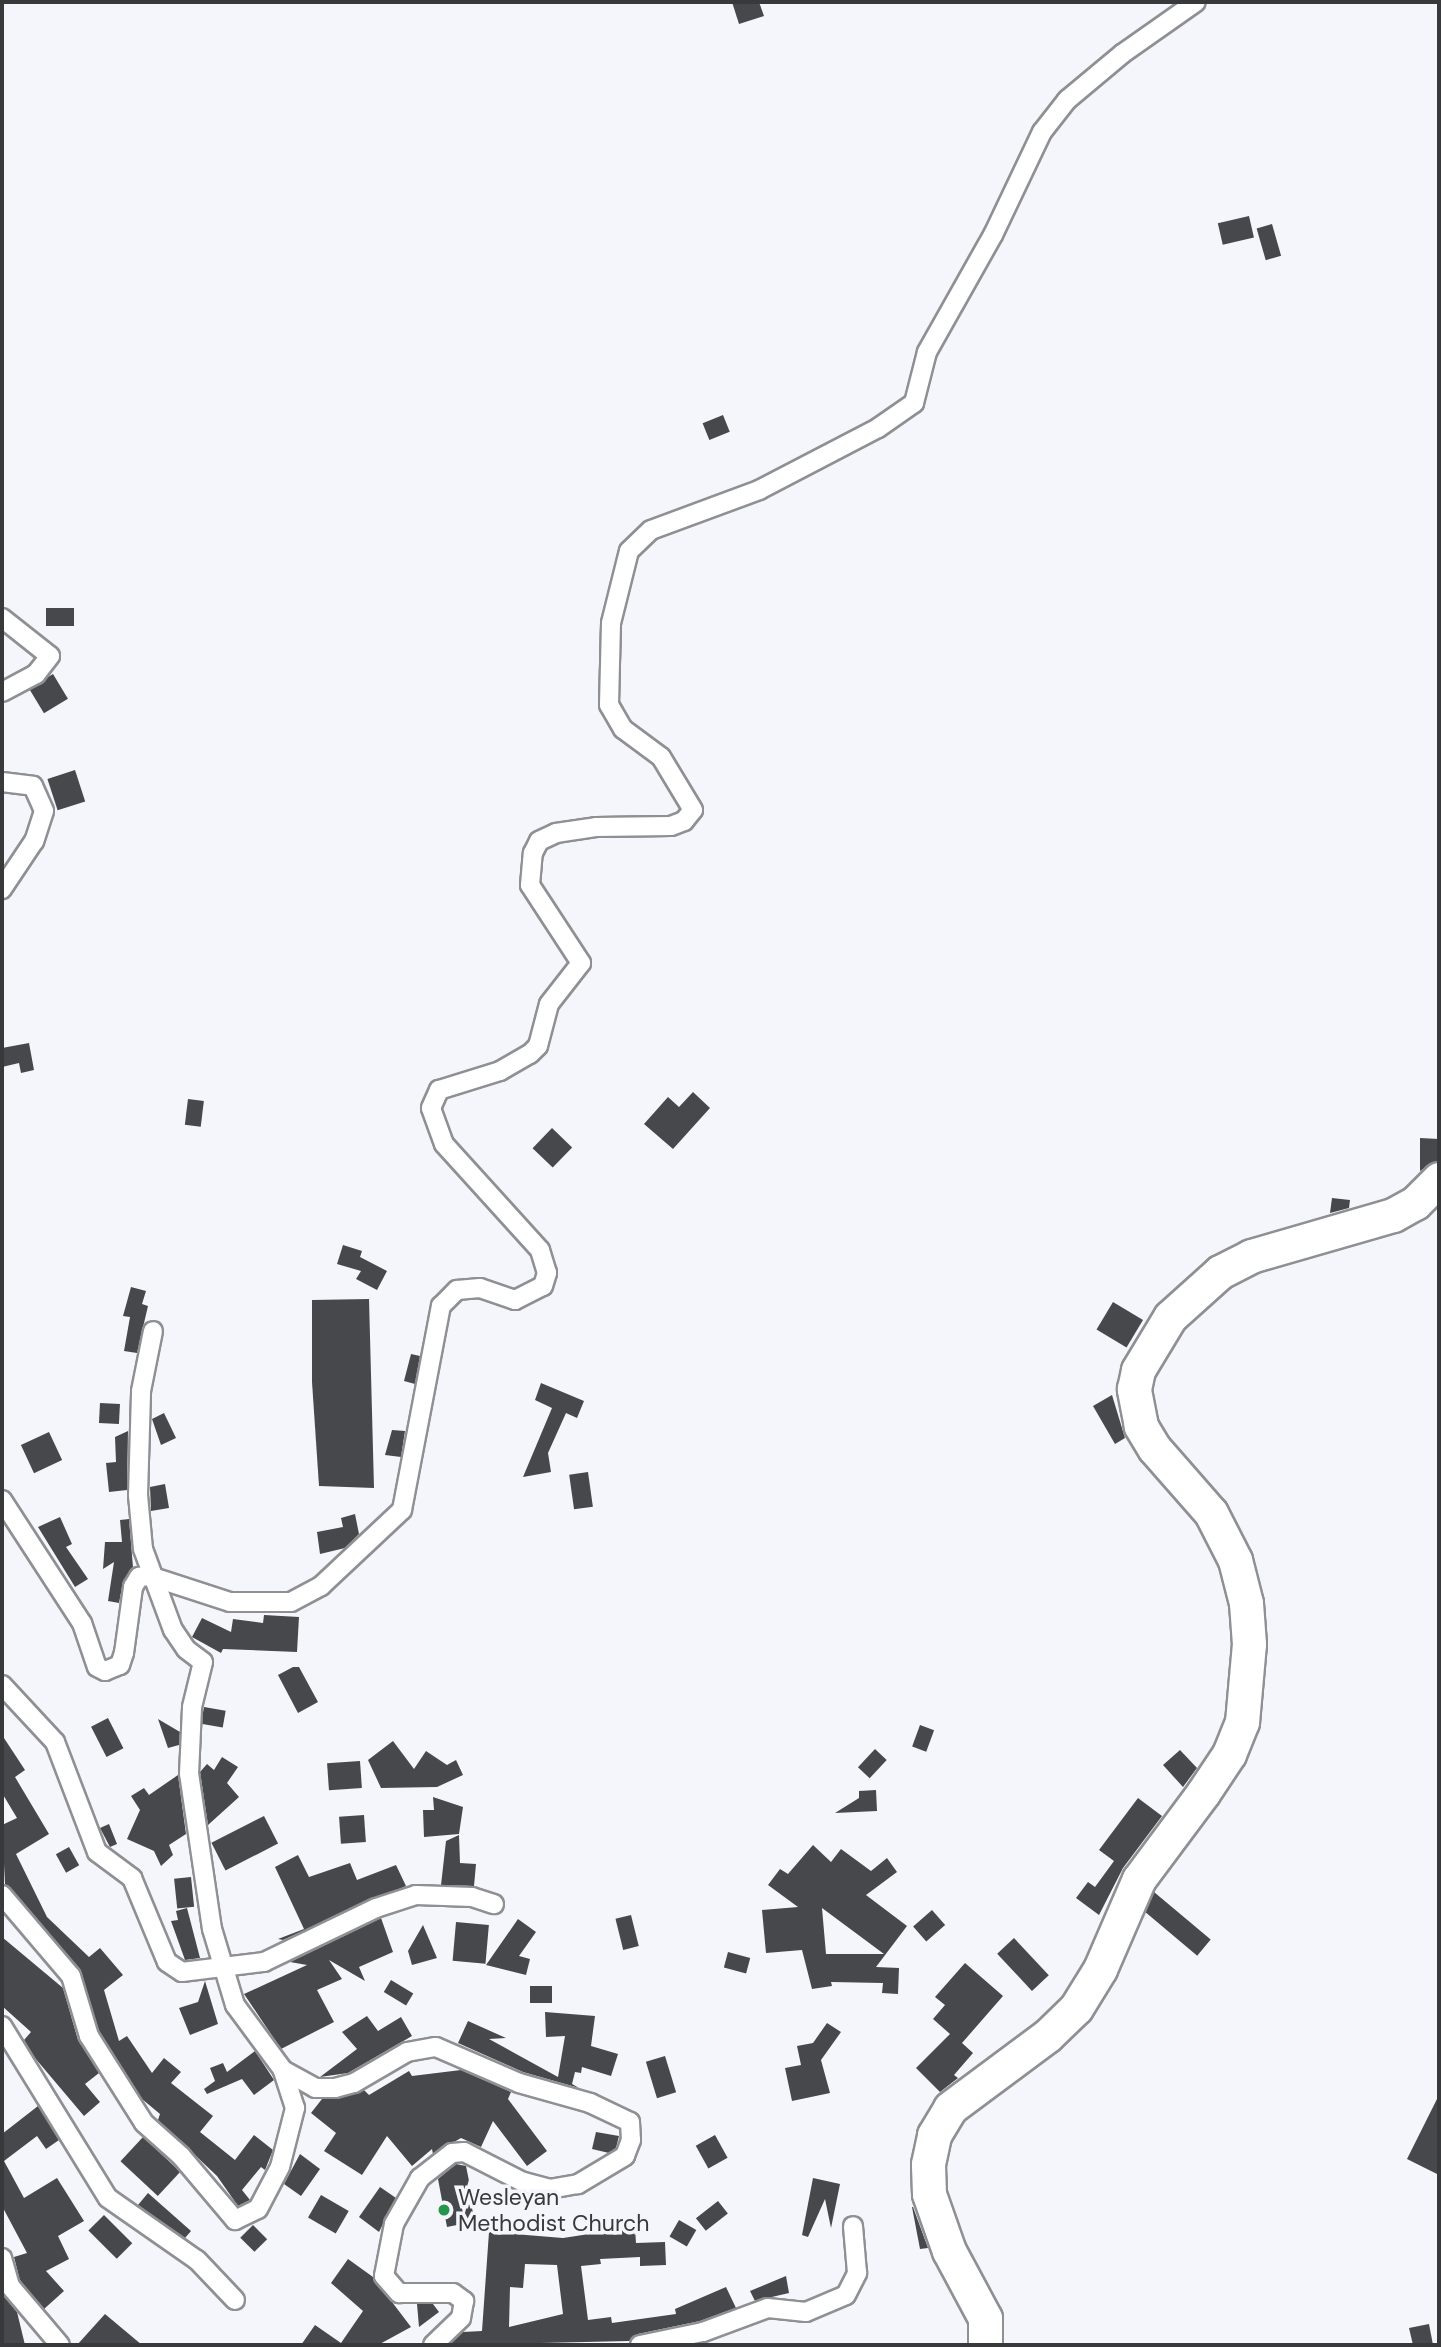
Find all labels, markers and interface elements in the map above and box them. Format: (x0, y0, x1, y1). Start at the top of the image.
place label: Wesleyan Methodist Church (458, 2183, 649, 2237)
marker: Wesleyan Methodist Church (436, 2202, 452, 2218)

